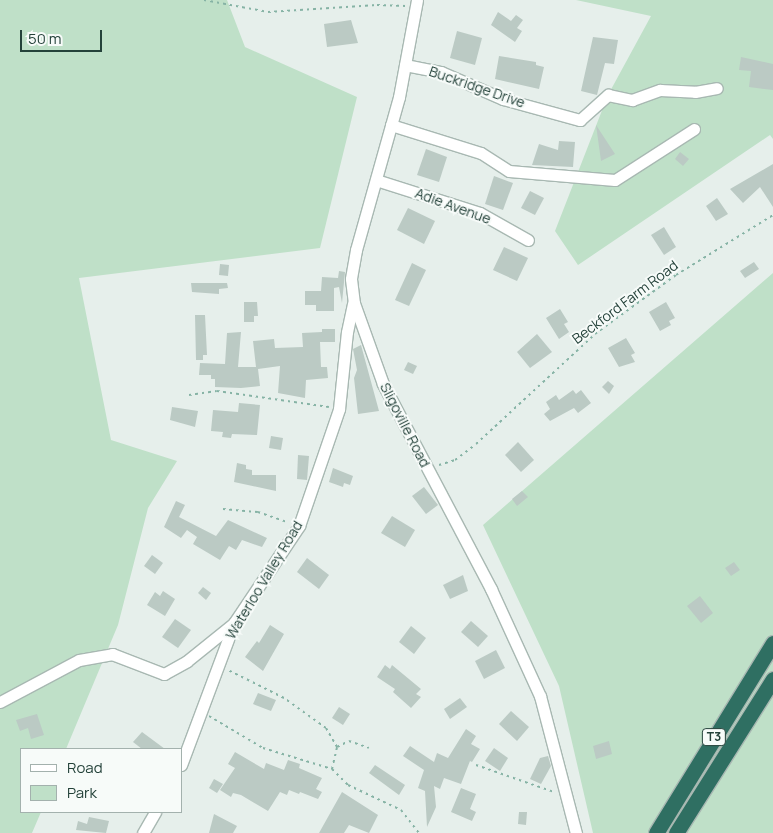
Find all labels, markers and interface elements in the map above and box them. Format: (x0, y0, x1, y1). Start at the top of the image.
scale bar (22, 20, 105, 52)
text: 50 m (28, 28, 62, 49)
street label: Buckridge Drive (427, 63, 527, 111)
street label: Adie Avenue (413, 185, 493, 227)
street label: Beckford Farm Road (569, 257, 681, 347)
street label: Sligoville Road (377, 380, 433, 470)
street label: Waterloo Valley Road (222, 518, 306, 642)
road number: T3 (702, 728, 726, 746)
legend (20, 748, 182, 813)
text: Road (67, 757, 103, 778)
text: Park (67, 782, 97, 803)

